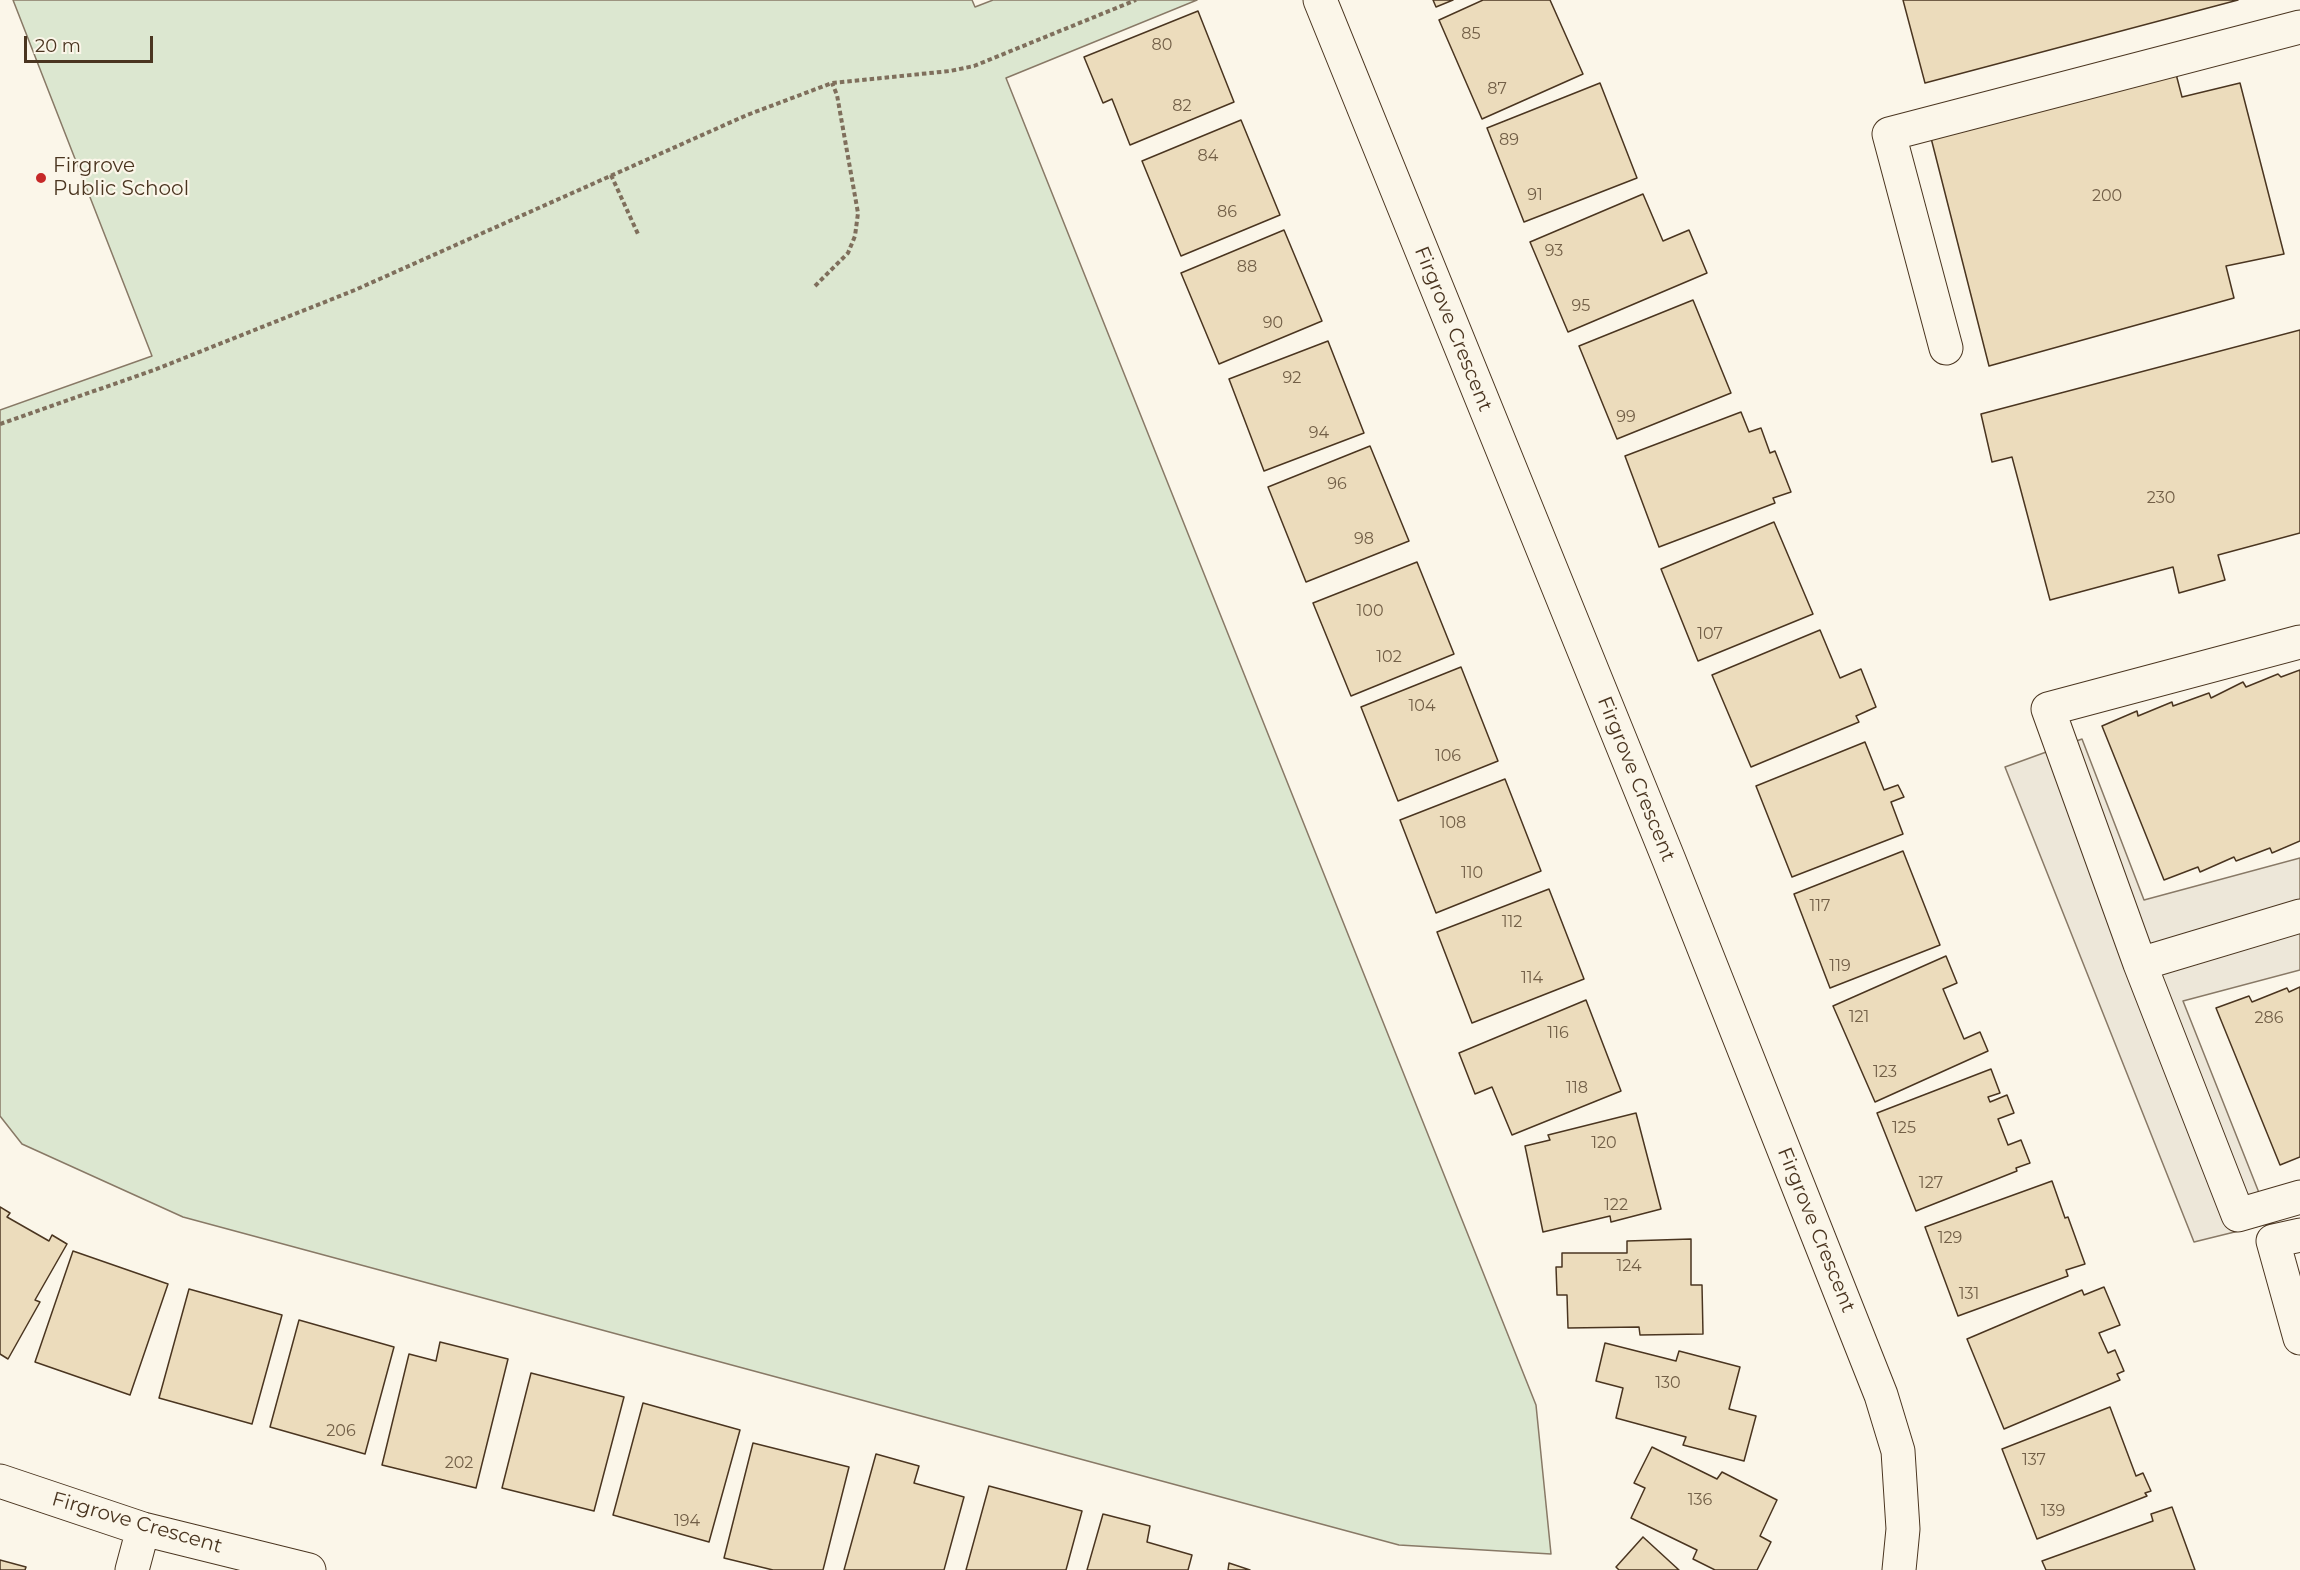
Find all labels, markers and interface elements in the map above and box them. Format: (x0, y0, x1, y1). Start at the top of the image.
scale bar (27, 24, 156, 62)
house number: 85 (1461, 24, 1481, 44)
text: 20 m (35, 35, 81, 57)
house number: 80 (1152, 35, 1172, 55)
house number: 87 (1487, 79, 1507, 99)
house number: 82 (1172, 96, 1192, 116)
house number: 89 (1499, 130, 1519, 150)
house number: 84 (1198, 146, 1218, 166)
place label: Firgrove Public School (53, 154, 189, 201)
marker: Firgrove Public School (34, 171, 48, 185)
house number: 91 (1527, 185, 1543, 205)
house number: 200 (2092, 186, 2122, 206)
house number: 86 (1217, 202, 1237, 222)
house number: 93 (1545, 241, 1563, 261)
street label: Firgrove Crescent (1409, 243, 1497, 415)
house number: 88 (1237, 257, 1257, 277)
house number: 95 (1572, 296, 1590, 316)
house number: 90 (1263, 313, 1283, 333)
house number: 92 (1283, 368, 1301, 388)
house number: 99 (1616, 407, 1636, 427)
house number: 94 (1309, 423, 1329, 443)
house number: 96 (1327, 474, 1347, 494)
house number: 230 (2147, 488, 2175, 508)
house number: 98 (1354, 529, 1374, 549)
house number: 100 (1357, 601, 1383, 621)
house number: 107 (1697, 624, 1723, 644)
house number: 102 (1376, 647, 1402, 667)
street label: Firgrove Crescent (1592, 693, 1680, 865)
house number: 104 (1409, 696, 1435, 716)
house number: 106 (1435, 746, 1461, 766)
house number: 108 (1440, 813, 1466, 833)
house number: 110 (1461, 863, 1483, 883)
house number: 117 (1810, 896, 1830, 916)
house number: 112 (1502, 912, 1522, 932)
house number: 119 (1829, 956, 1851, 976)
house number: 114 (1521, 968, 1543, 988)
house number: 121 (1849, 1007, 1869, 1027)
house number: 286 (2254, 1008, 2284, 1028)
house number: 116 (1547, 1023, 1569, 1043)
house number: 123 (1873, 1062, 1897, 1082)
house number: 118 (1566, 1078, 1588, 1098)
house number: 125 (1892, 1118, 1916, 1138)
house number: 120 (1591, 1133, 1617, 1153)
street label: Firgrove Crescent (1772, 1144, 1860, 1316)
house number: 127 (1919, 1173, 1943, 1193)
house number: 122 (1604, 1195, 1628, 1215)
house number: 129 (1938, 1228, 1962, 1248)
house number: 124 (1616, 1256, 1642, 1276)
house number: 131 (1959, 1284, 1979, 1304)
house number: 130 (1655, 1373, 1681, 1393)
house number: 206 (326, 1421, 356, 1441)
house number: 137 (2022, 1450, 2046, 1470)
house number: 202 (445, 1453, 473, 1473)
street label: Firgrove Crescent (49, 1487, 225, 1559)
house number: 136 (1688, 1490, 1712, 1510)
house number: 139 (2041, 1501, 2065, 1521)
house number: 194 (674, 1511, 700, 1531)

